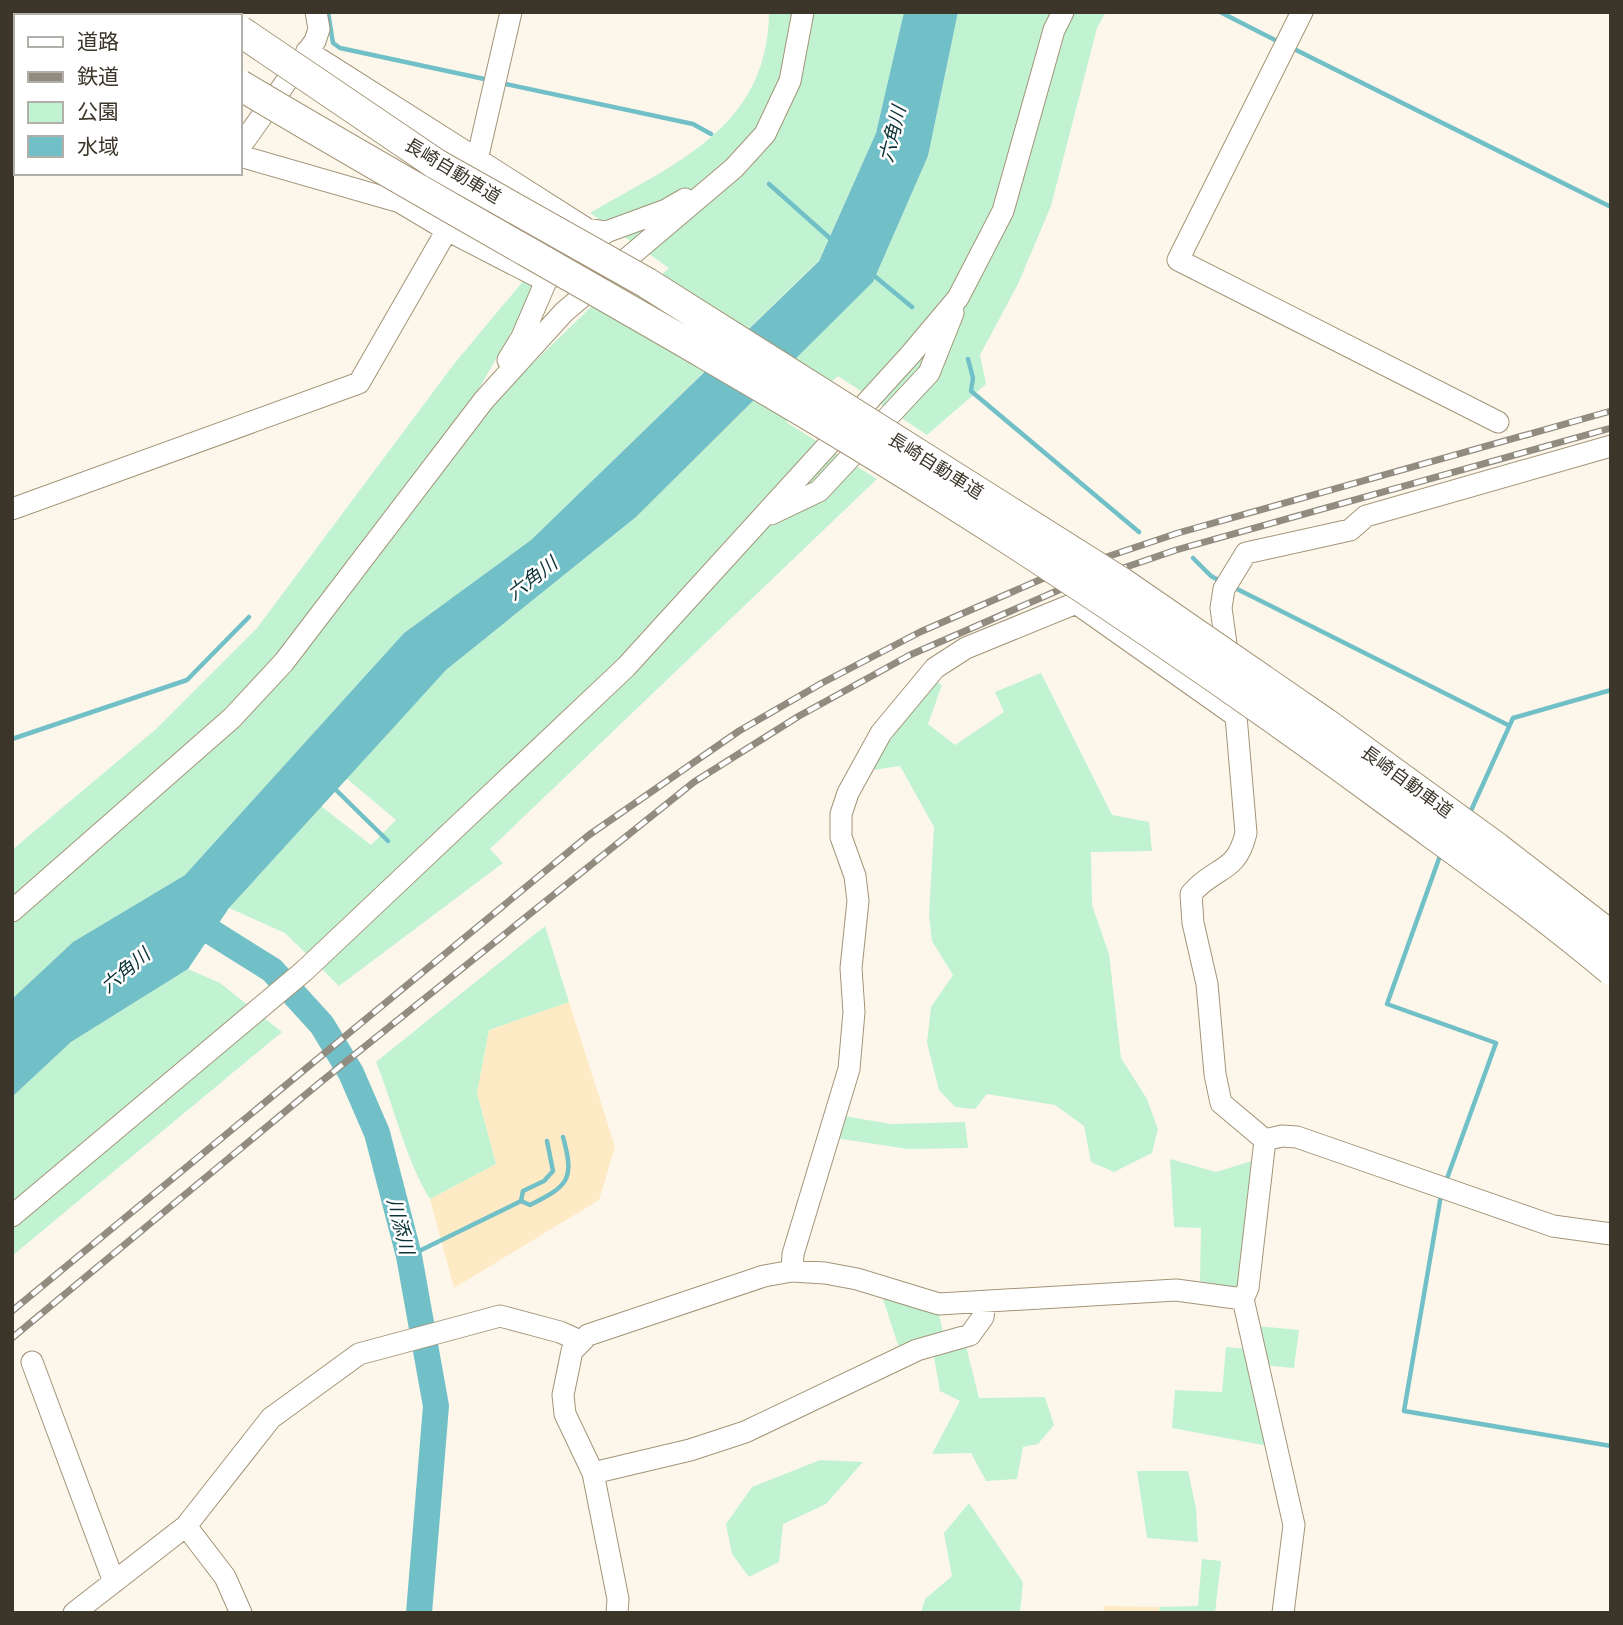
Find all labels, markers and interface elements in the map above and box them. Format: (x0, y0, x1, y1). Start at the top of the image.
legend (14, 14, 242, 175)
text: 道路 (77, 30, 119, 57)
text: 鉄道 (77, 65, 119, 92)
text: 公園 (77, 100, 119, 127)
water label: 六角川 (875, 102, 913, 165)
text: 水域 (77, 135, 119, 162)
street label: 長崎自動車道 (400, 135, 504, 210)
street label: 長崎自動車道 (883, 429, 987, 506)
water label: 六角川 (503, 551, 565, 607)
street label: 長崎自動車道 (1356, 742, 1457, 824)
water label: 六角川 (97, 943, 157, 999)
water label: 川添川 (381, 1196, 418, 1259)

